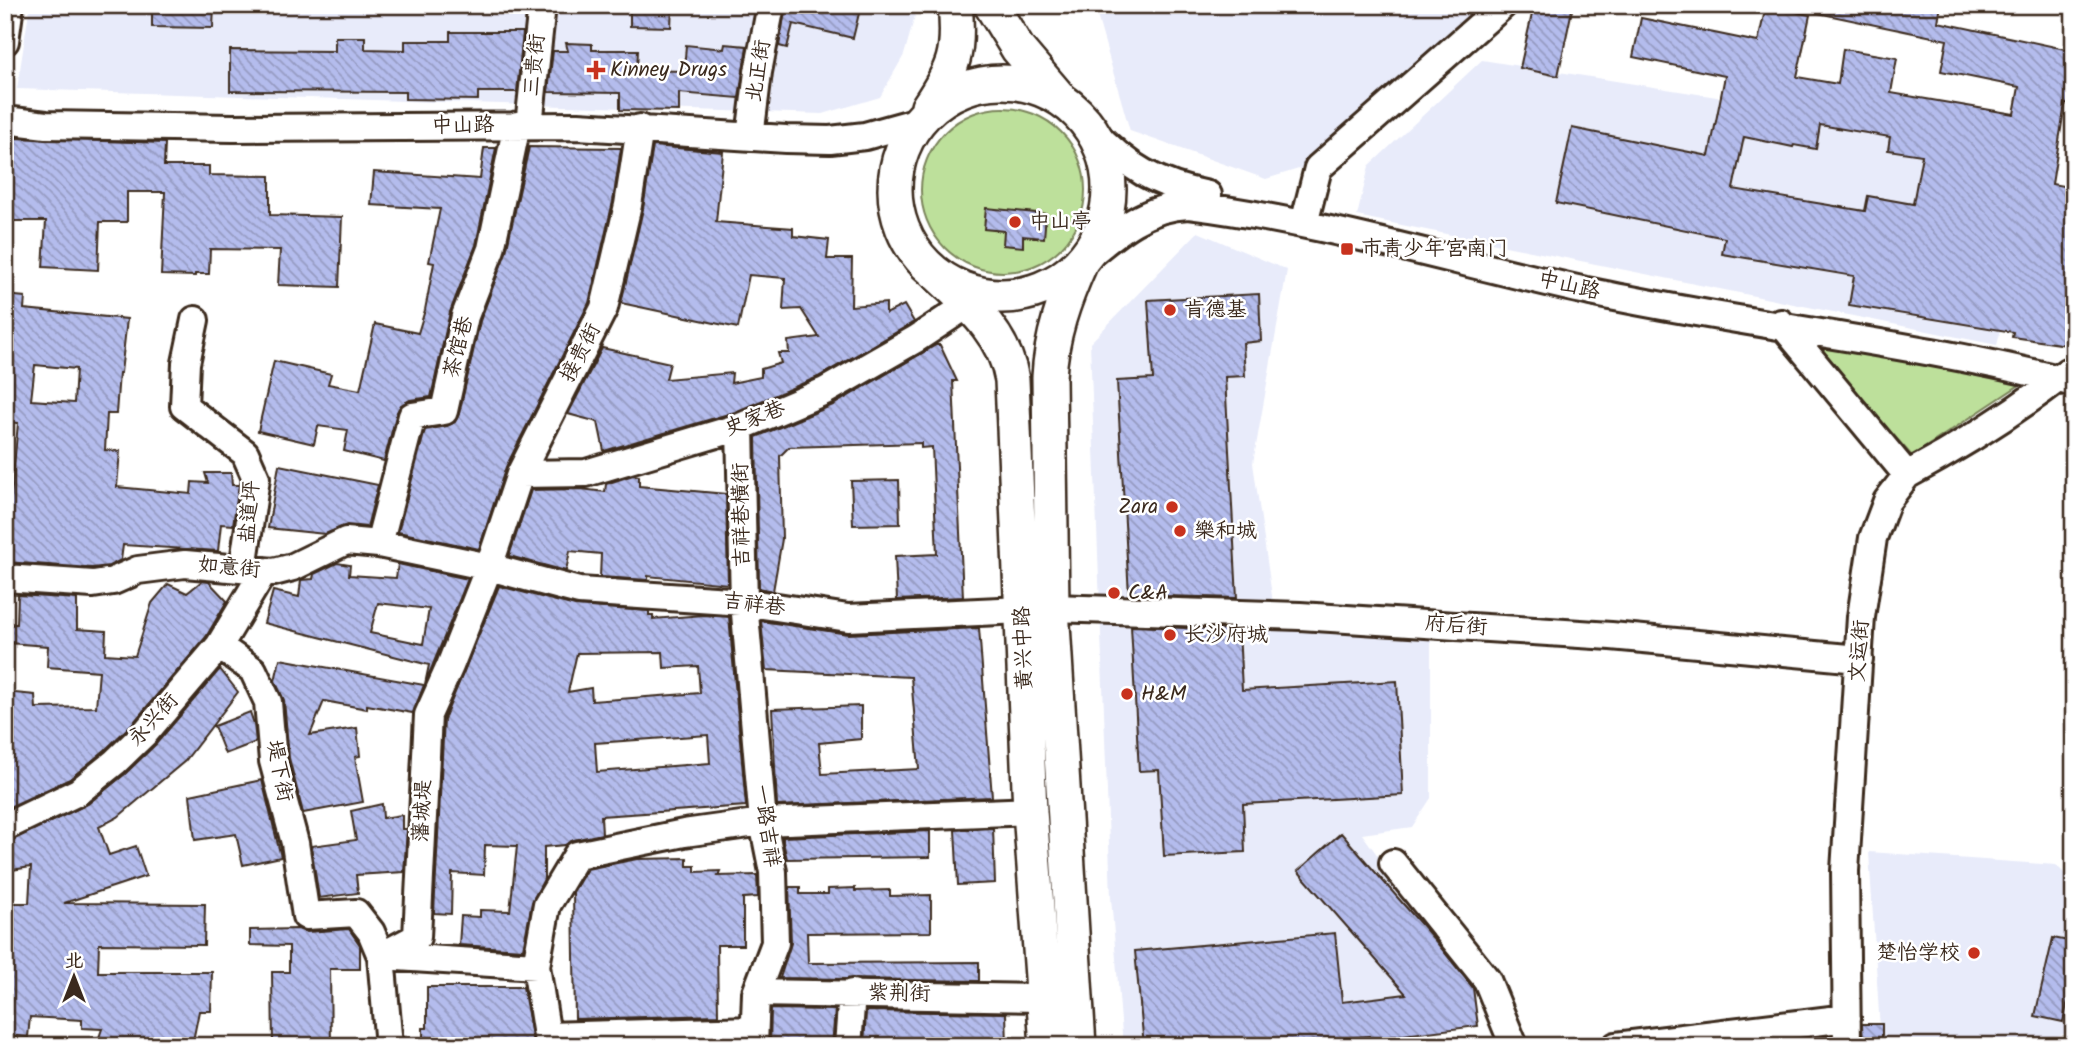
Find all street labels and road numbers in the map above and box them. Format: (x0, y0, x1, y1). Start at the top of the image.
street label: 三贵街 (515, 32, 555, 98)
street label: 北正街 (738, 37, 780, 105)
street label: 中山路 (431, 109, 495, 143)
street label: 中山路 (1535, 263, 1603, 309)
street label: 茶馆巷 (435, 312, 483, 382)
street label: 接贵街 (552, 317, 610, 389)
street label: 史家巷 (720, 392, 790, 446)
street label: 吉祥巷横街 (725, 462, 759, 568)
street label: 盐道坪 (231, 479, 269, 545)
street label: 如意街 (196, 549, 262, 587)
street label: 吉祥巷 (721, 585, 787, 625)
street label: 黄兴中路 (1006, 605, 1042, 691)
street label: 府后街 (1423, 607, 1489, 645)
street label: 文运街 (1841, 618, 1879, 684)
street label: 永兴街 (121, 686, 187, 754)
street label: 堤下街 (257, 737, 301, 805)
street label: 藩城堤 (405, 779, 441, 843)
street label: 一路吉祥 (744, 782, 788, 870)
street label: 紫荆街 (867, 977, 931, 1011)

